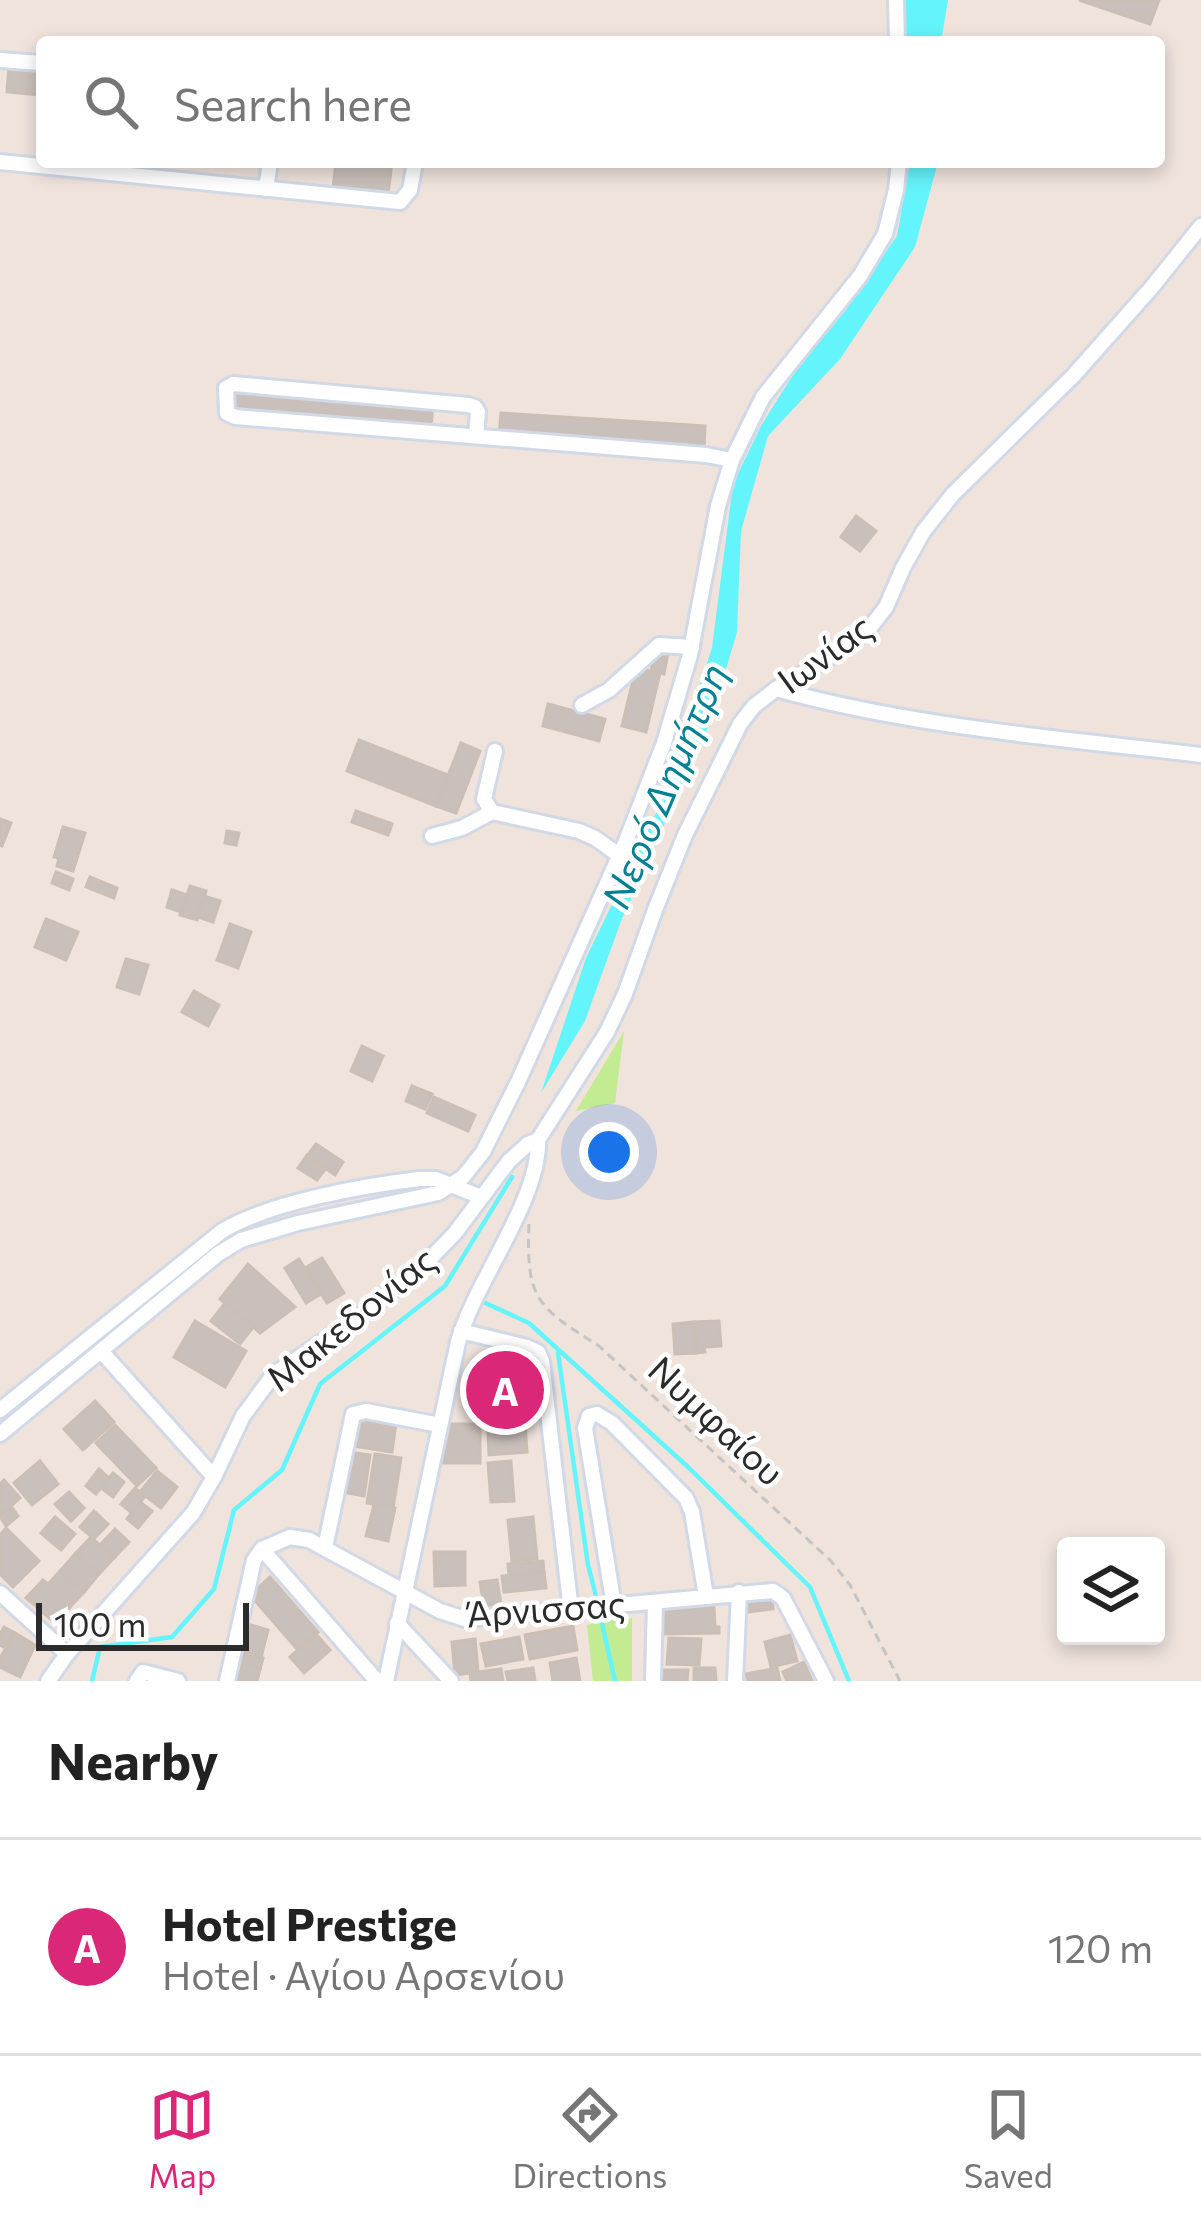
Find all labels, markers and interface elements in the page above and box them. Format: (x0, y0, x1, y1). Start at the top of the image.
search box (36, 36, 1165, 168)
icon: search (78, 69, 144, 135)
text: Search here (174, 75, 412, 130)
street label: Ιωνίας (768, 603, 880, 701)
water label: Νερό Δημήτρη (590, 655, 736, 915)
your location (579, 1122, 639, 1182)
street label: Μακεδονίας (256, 1236, 443, 1399)
pin: A (466, 1345, 544, 1435)
street label: Νυμφαίου (641, 1346, 794, 1493)
map controls (1057, 1537, 1165, 1645)
button: layers (1057, 1537, 1165, 1645)
street label: Άρνισσας (464, 1580, 627, 1635)
scale bar (36, 1597, 249, 1650)
text: 100 m (54, 1603, 146, 1644)
text: Nearby (48, 1728, 218, 1791)
text: Hotel Prestige (162, 1895, 457, 1950)
text: A (73, 1923, 101, 1971)
text: 120 m (1048, 1923, 1153, 1971)
text: Hotel · Αγίου Αρσενίου (162, 1950, 565, 1998)
tab: Map (148, 2082, 216, 2195)
tab: Directions (513, 2082, 667, 2195)
tab: Saved (964, 2082, 1053, 2195)

